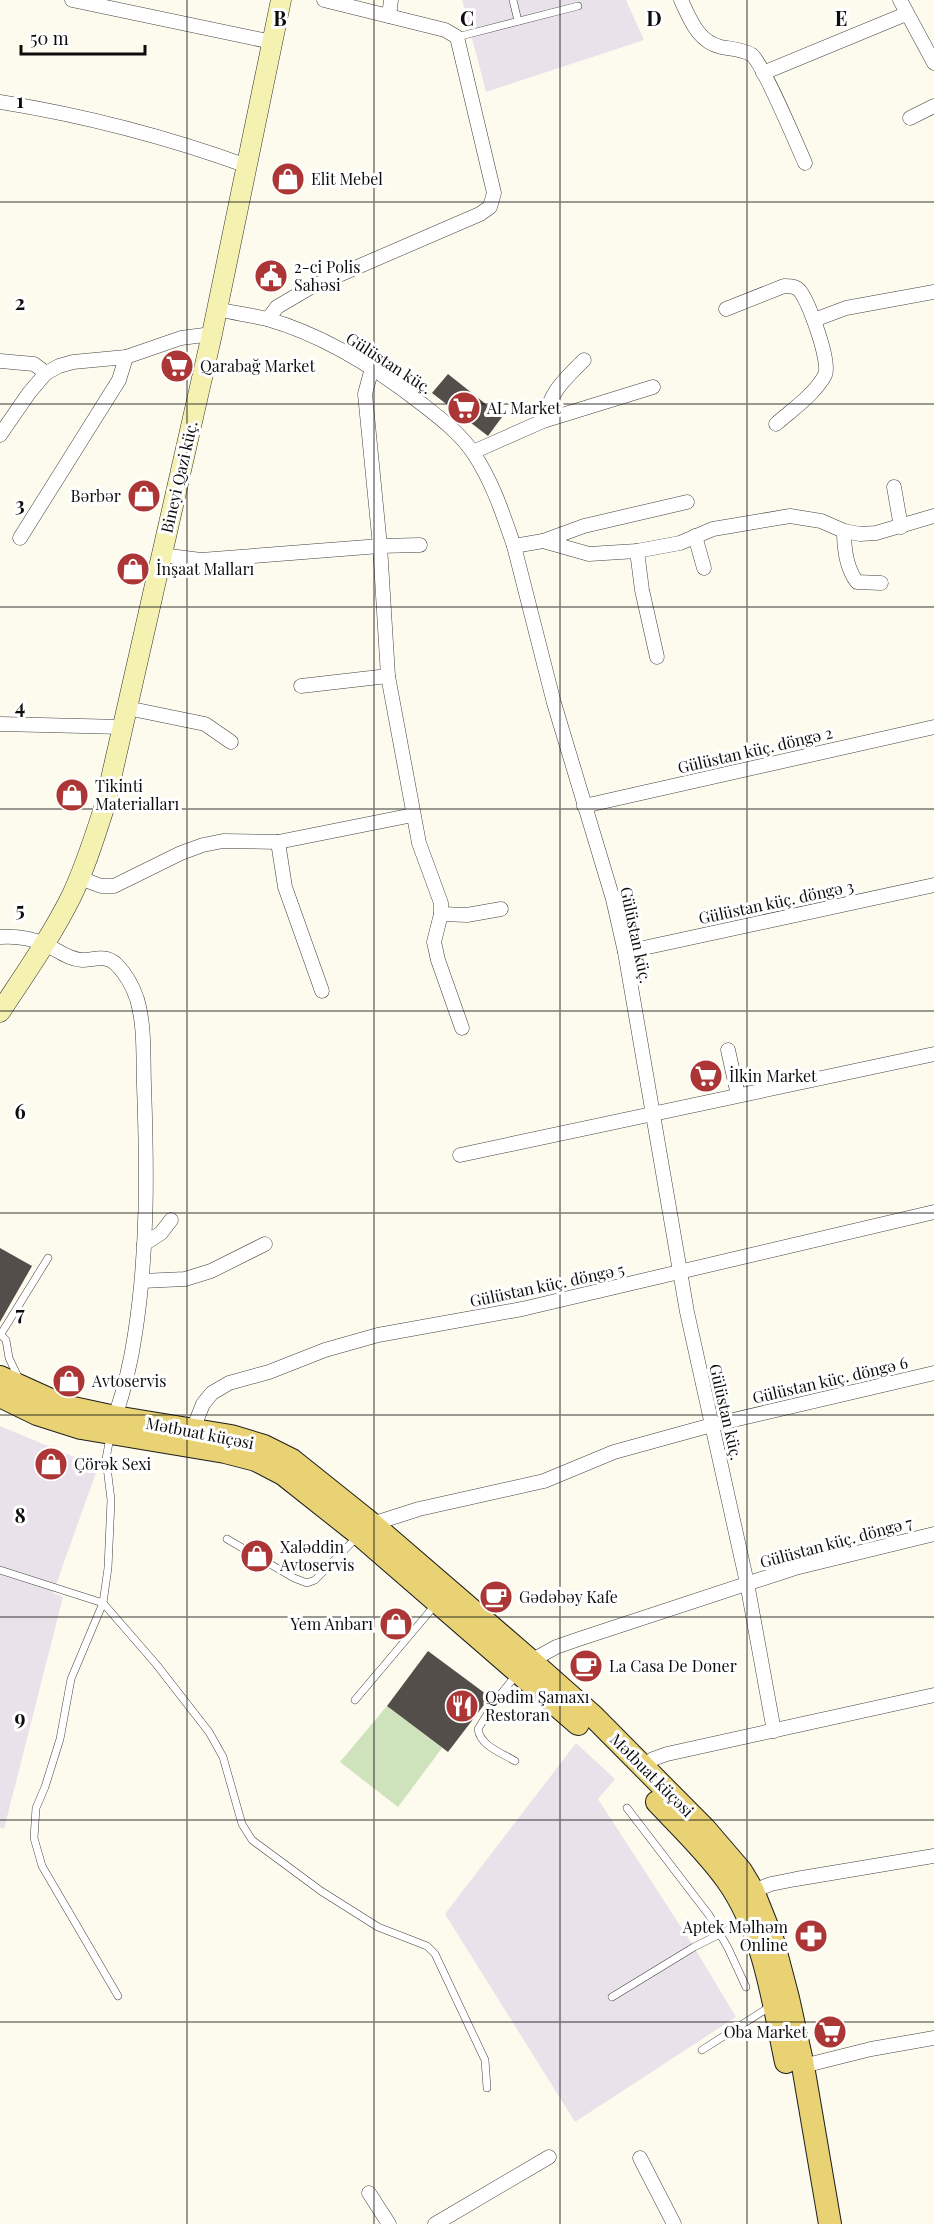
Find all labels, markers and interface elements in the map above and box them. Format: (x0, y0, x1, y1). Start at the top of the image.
text: B (273, 4, 287, 31)
text: C (460, 4, 474, 31)
text: D (646, 4, 662, 31)
text: E (835, 4, 847, 31)
scale bar (21, 18, 146, 56)
text: 50 m (30, 26, 69, 50)
text: 1 (16, 86, 24, 113)
shop icon: Elit Mebel (270, 161, 306, 197)
place label: Elit Mebel (311, 168, 383, 189)
place label: 2-ci Polis Sahəsi (294, 256, 360, 295)
public building icon: 2-ci Polis Sahəsi (253, 258, 289, 294)
text: 2 (15, 288, 25, 315)
street label: Gülüstan küç. (342, 327, 436, 398)
supermarket icon: Qarabağ Market (159, 348, 195, 384)
place label: Qarabağ Market (200, 355, 315, 376)
supermarket icon: AL Market (446, 390, 482, 426)
place label: AL Market (486, 397, 561, 418)
street label: Bineyi Qazi küç. (155, 419, 202, 535)
shop icon: Bərbər (126, 478, 162, 514)
place label: Bərbər (71, 485, 121, 506)
text: 3 (15, 490, 25, 517)
shop icon: İnşaat Malları (115, 551, 151, 587)
place label: İnşaat Malları (156, 558, 255, 579)
text: 4 (15, 692, 25, 719)
street label: Gülüstan küç. döngə 2 (675, 721, 834, 778)
place label: Tikinti Materialları (95, 775, 180, 814)
shop icon: Tikinti Materialları (54, 777, 90, 813)
street label: Gülüstan küç. döngə 3 (697, 875, 855, 928)
street label: Gülüstan küç. (616, 885, 657, 985)
text: 5 (15, 895, 25, 922)
supermarket icon: İlkin Market (688, 1058, 724, 1094)
place label: İlkin Market (729, 1065, 817, 1086)
text: 6 (14, 1097, 26, 1124)
street label: Gülüstan küç. döngə 5 (468, 1258, 626, 1311)
text: 7 (15, 1299, 25, 1326)
street label: Gülüstan küç. döngə 6 (750, 1351, 910, 1408)
street label: Gülüstan küç. (705, 1362, 748, 1462)
shop icon: Avtoservis (51, 1363, 87, 1399)
place label: Avtoservis (91, 1370, 166, 1391)
street label: Mətbuat küçəsi (144, 1412, 256, 1453)
shop icon: Çörək Sexi (33, 1446, 69, 1482)
place label: Çörək Sexi (74, 1453, 152, 1474)
text: 8 (14, 1501, 26, 1528)
street label: Gülüstan küç. döngə 7 (757, 1511, 915, 1572)
place label: Xaləddin Avtoservis (279, 1536, 354, 1575)
shop icon: Xaləddin Avtoservis (239, 1538, 275, 1574)
cafe icon: Gədəbəy Kafe (478, 1579, 514, 1615)
place label: Gədəbəy Kafe (519, 1586, 618, 1607)
shop icon: Yem Anbarı (378, 1606, 414, 1642)
place label: Yem Anbarı (289, 1613, 373, 1634)
cafe icon: La Casa De Doner (568, 1648, 604, 1684)
place label: La Casa De Doner (609, 1655, 737, 1676)
place label: Qədim Şamaxı Restoran (485, 1686, 590, 1725)
restaurant icon: Qədim Şamaxı Restoran (444, 1688, 480, 1724)
text: 9 (14, 1703, 26, 1730)
street label: Mətbuat küçəsi (606, 1728, 699, 1821)
place label: Aptek Mәlhәm Online (682, 1916, 788, 1955)
pharmacy icon: Aptek Mәlhәm Online (793, 1918, 829, 1954)
supermarket icon: Oba Market (812, 2014, 848, 2050)
place label: Oba Market (724, 2021, 807, 2042)

